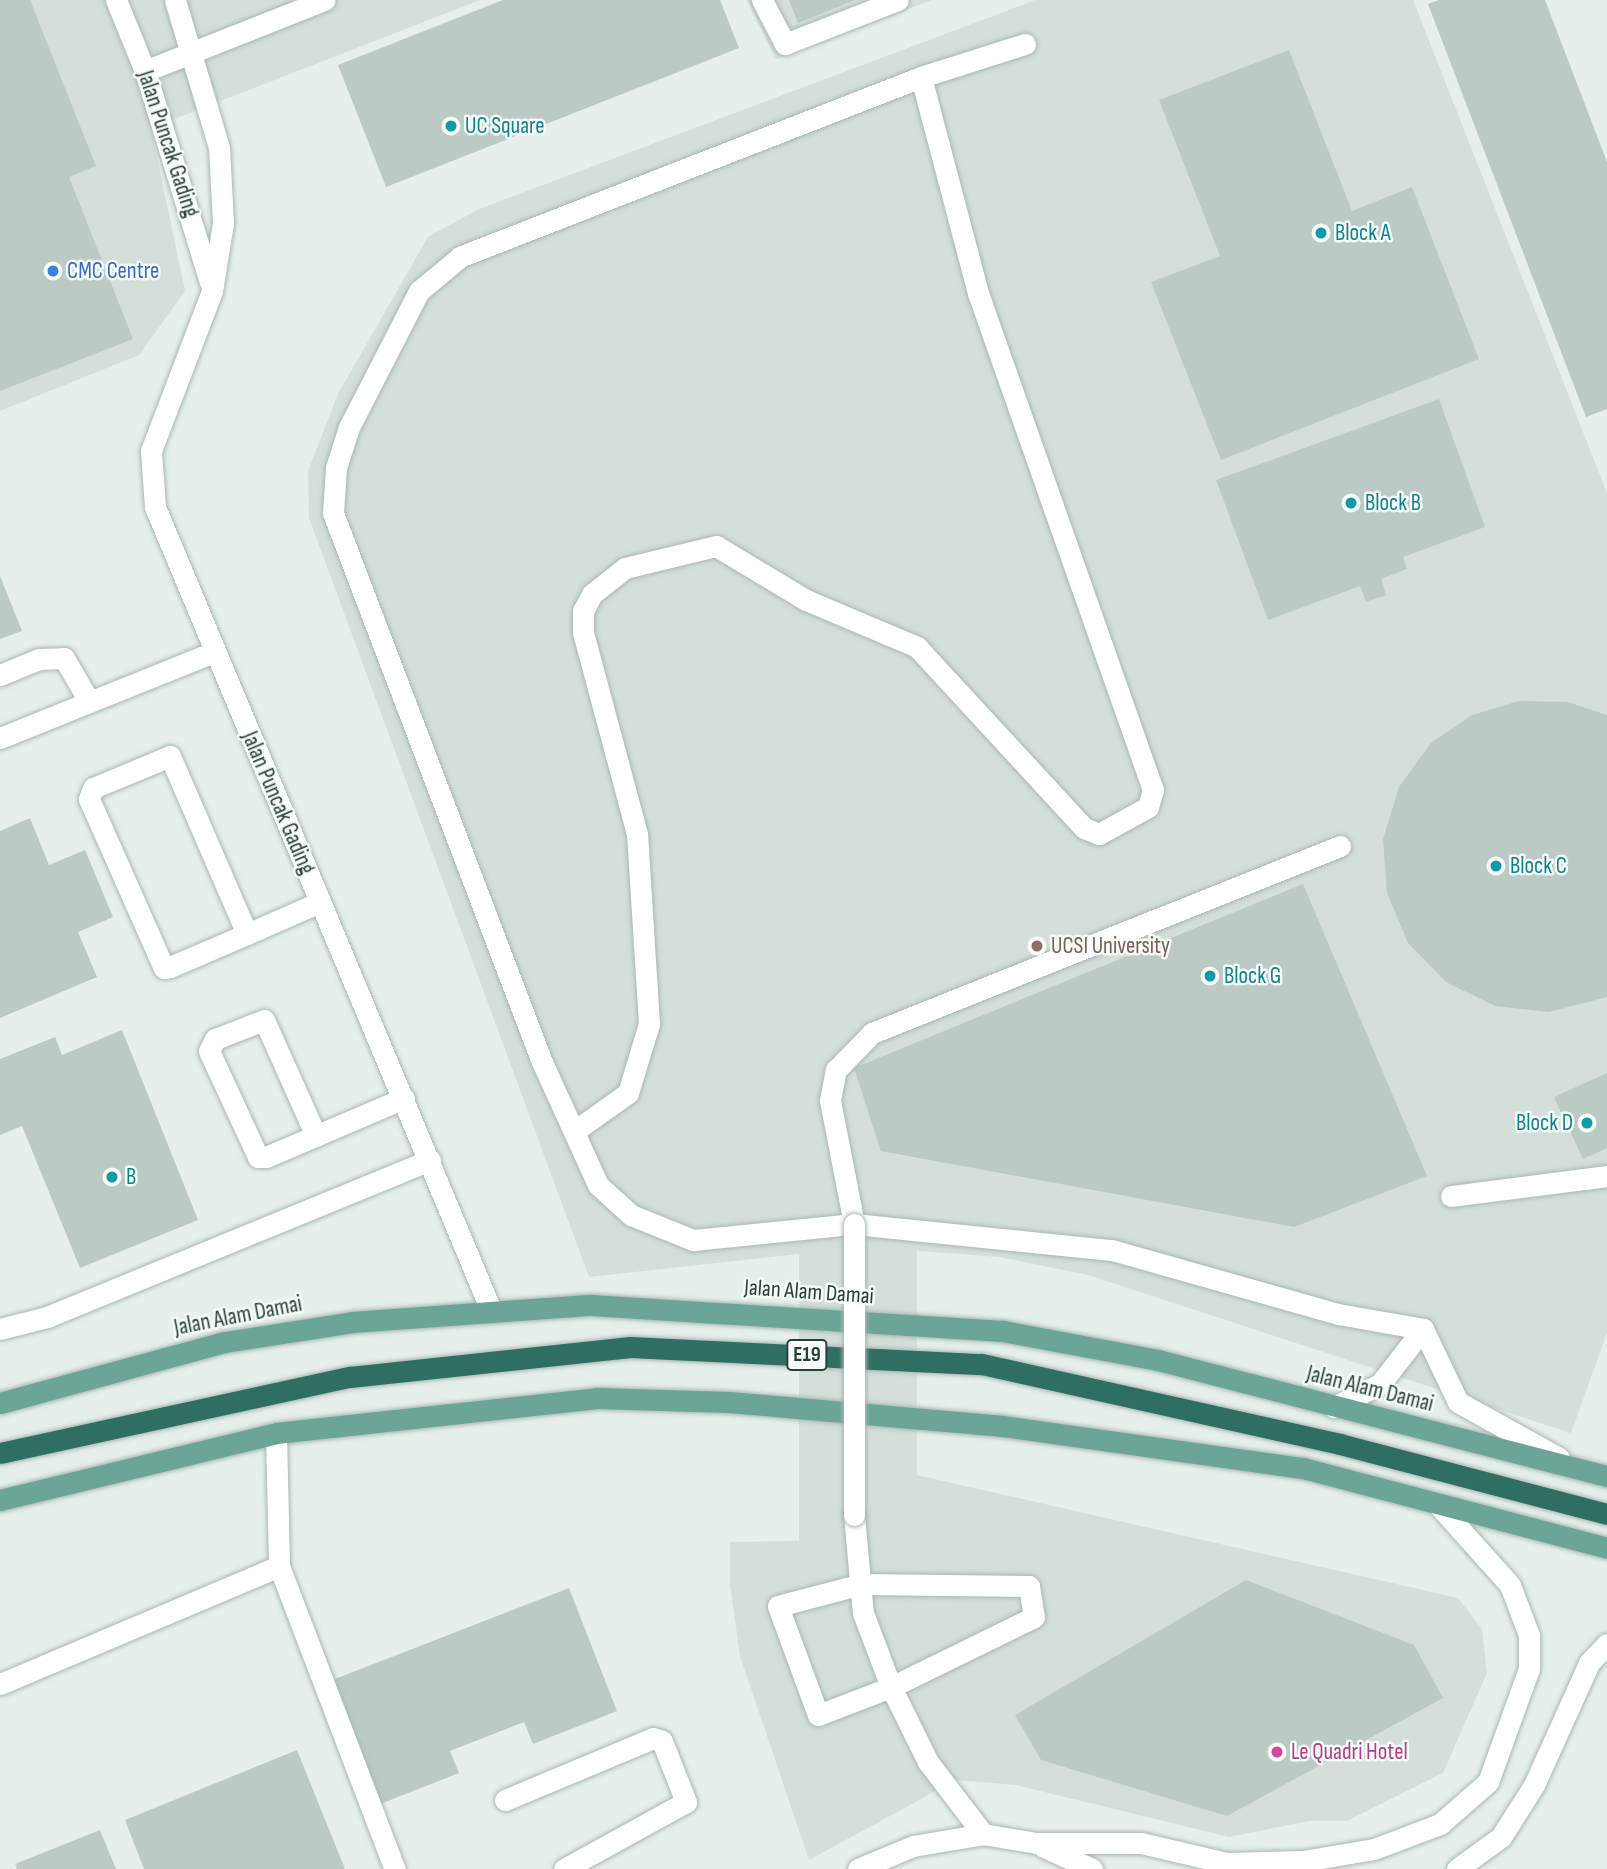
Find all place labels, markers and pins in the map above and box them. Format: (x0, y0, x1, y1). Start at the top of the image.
place label: UC Square (465, 112, 545, 140)
marker: UC Square (443, 118, 459, 134)
place label: Block A (1335, 219, 1391, 247)
marker: Block A (1313, 225, 1329, 241)
place label: CMC Centre (67, 257, 159, 285)
marker: CMC Centre (45, 263, 61, 279)
place label: Block B (1365, 489, 1421, 517)
marker: Block B (1343, 495, 1359, 511)
place label: Block C (1510, 852, 1567, 880)
marker: Block C (1488, 858, 1504, 874)
place label: UCSI University (1051, 932, 1170, 960)
marker: UCSI University (1029, 938, 1045, 954)
place label: Block G (1224, 962, 1281, 990)
marker: Block G (1202, 968, 1218, 984)
place label: Block D (1516, 1109, 1573, 1137)
marker: Block D (1579, 1115, 1595, 1131)
place label: B (126, 1163, 136, 1191)
marker: B (104, 1169, 120, 1185)
place label: Le Quadri Hotel (1291, 1738, 1408, 1766)
marker: Le Quadri Hotel (1269, 1744, 1285, 1760)

